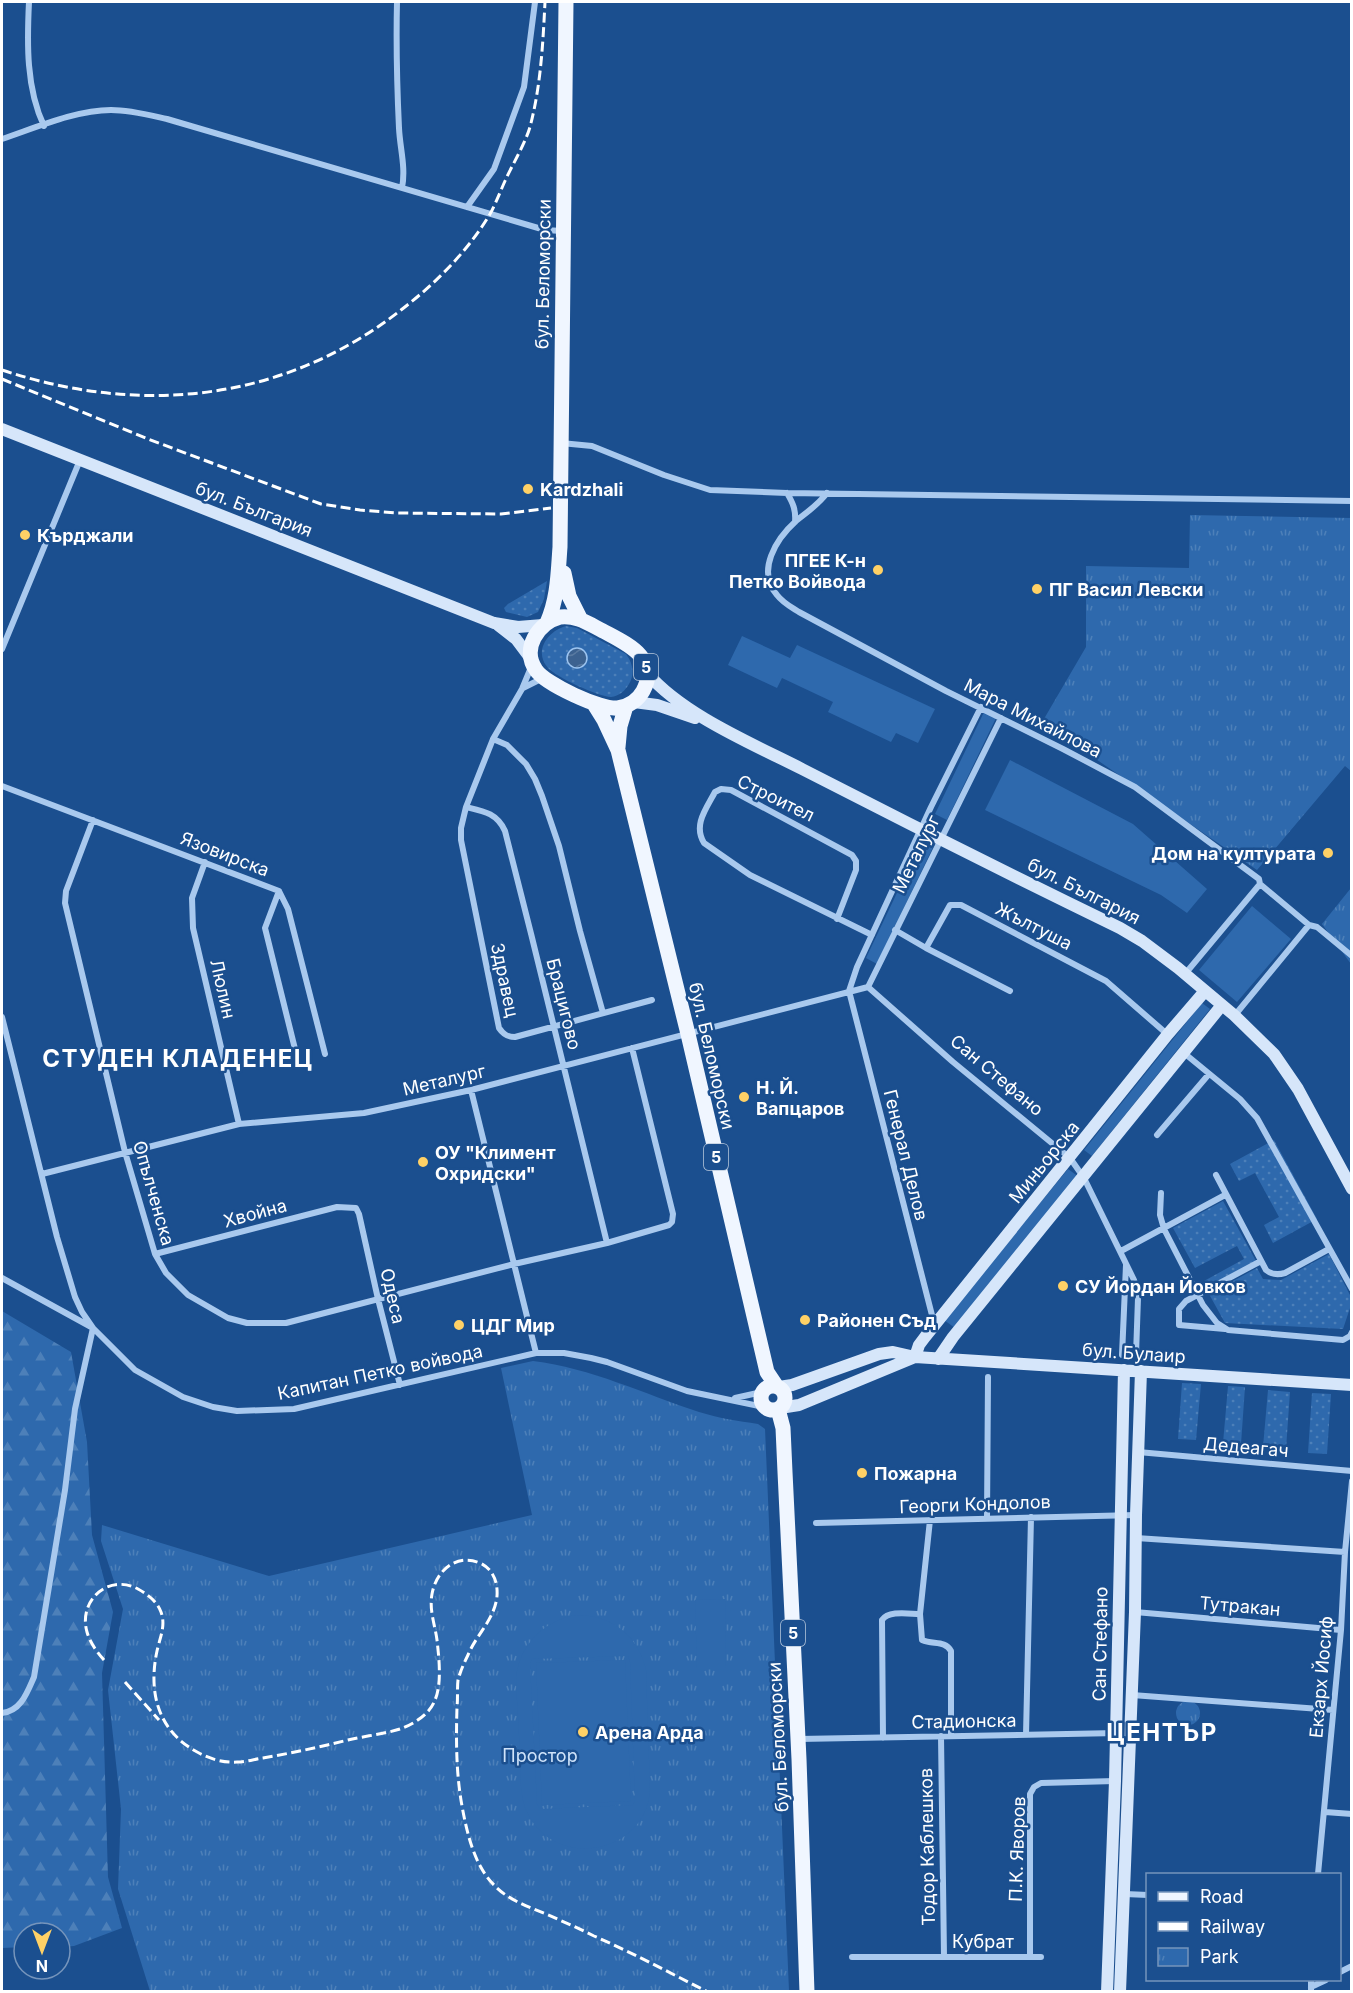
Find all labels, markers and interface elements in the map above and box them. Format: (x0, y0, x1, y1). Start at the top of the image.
street label: бул. Беломорски (531, 199, 555, 349)
street label: бул. България (192, 477, 316, 541)
place label: Kardzhali (540, 479, 623, 500)
marker: Kardzhali (521, 482, 535, 496)
place label: Кърджали (37, 525, 134, 546)
marker: Кърджали (18, 528, 32, 542)
place label: ПГЕЕ К-н Петко Войвода (729, 550, 866, 592)
marker: ПГЕЕ К-н Петко Войвода (871, 563, 885, 577)
place label: ПГ Васил Левски (1049, 579, 1203, 600)
marker: ПГ Васил Левски (1030, 582, 1044, 596)
road number: 5 (634, 654, 658, 680)
street label: Мара Михайлова (961, 674, 1105, 762)
street label: Строител (734, 770, 818, 826)
street label: Металург (888, 811, 944, 896)
street label: Язовирска (178, 827, 272, 881)
place label: Дом на културата (1151, 843, 1316, 864)
marker: Дом на културата (1321, 846, 1335, 860)
street label: бул. България (1024, 854, 1144, 928)
street label: Жълтуша (992, 898, 1076, 954)
street label: Здравец (487, 941, 523, 1019)
street label: Брацигово (542, 956, 586, 1052)
street label: Люлин (206, 957, 240, 1021)
street label: бул. Беломорски (685, 980, 739, 1132)
street label: Сан Стефано (946, 1030, 1048, 1120)
district label: СТУДЕН КЛАДЕНЕЦ (42, 1044, 314, 1073)
street label: Металург (401, 1060, 488, 1100)
place label: Н. Й. Вапцаров (756, 1077, 844, 1119)
street label: Генерал Делов (880, 1087, 932, 1223)
marker: Н. Й. Вапцаров (737, 1090, 751, 1104)
street label: Миньорска (1005, 1117, 1083, 1207)
street label: Опълченска (129, 1138, 179, 1248)
place label: ОУ "Климент Охридски" (435, 1142, 556, 1184)
road number: 5 (704, 1144, 728, 1170)
marker: ОУ "Климент Охридски" (416, 1155, 430, 1169)
street label: Хвойна (221, 1194, 289, 1232)
street label: Одеса (376, 1266, 410, 1326)
place label: СУ Йордан Йовков (1075, 1276, 1246, 1297)
marker: СУ Йордан Йовков (1056, 1279, 1070, 1293)
place label: Районен Съд (817, 1310, 936, 1331)
marker: Районен Съд (798, 1313, 812, 1327)
place label: ЦДГ Мир (471, 1315, 555, 1336)
marker: ЦДГ Мир (452, 1318, 466, 1332)
street label: бул. Булаир (1082, 1339, 1186, 1367)
street label: Капитан Петко войвода (275, 1340, 485, 1404)
street label: Дедеагач (1202, 1433, 1290, 1461)
place label: Пожарна (874, 1463, 957, 1484)
marker: Пожарна (855, 1466, 869, 1480)
street label: Георги Кондолов (899, 1491, 1051, 1517)
street label: Сан Стефано (1088, 1586, 1112, 1702)
street label: Тутракан (1199, 1592, 1281, 1620)
street label: Екзарх Йосиф (1304, 1615, 1337, 1739)
road number: 5 (781, 1620, 805, 1646)
street label: бул. Беломорски (764, 1661, 792, 1813)
street label: Стадионска (911, 1710, 1017, 1732)
district label: ЦЕНТЪР (1106, 1718, 1218, 1747)
place label: Арена Арда (595, 1722, 704, 1743)
marker: Арена Арда (576, 1725, 590, 1739)
park label: Простор (502, 1745, 578, 1766)
street label: Тодор Каблешков (915, 1768, 939, 1926)
street label: П.К. Яворов (1005, 1796, 1029, 1902)
legend (1146, 1873, 1341, 1981)
text: Road (1200, 1886, 1243, 1907)
text: Railway (1200, 1916, 1265, 1937)
north arrow (12, 1921, 72, 1981)
street label: Кубрат (952, 1931, 1015, 1952)
text: Park (1200, 1946, 1239, 1967)
text: N (36, 1956, 48, 1976)

